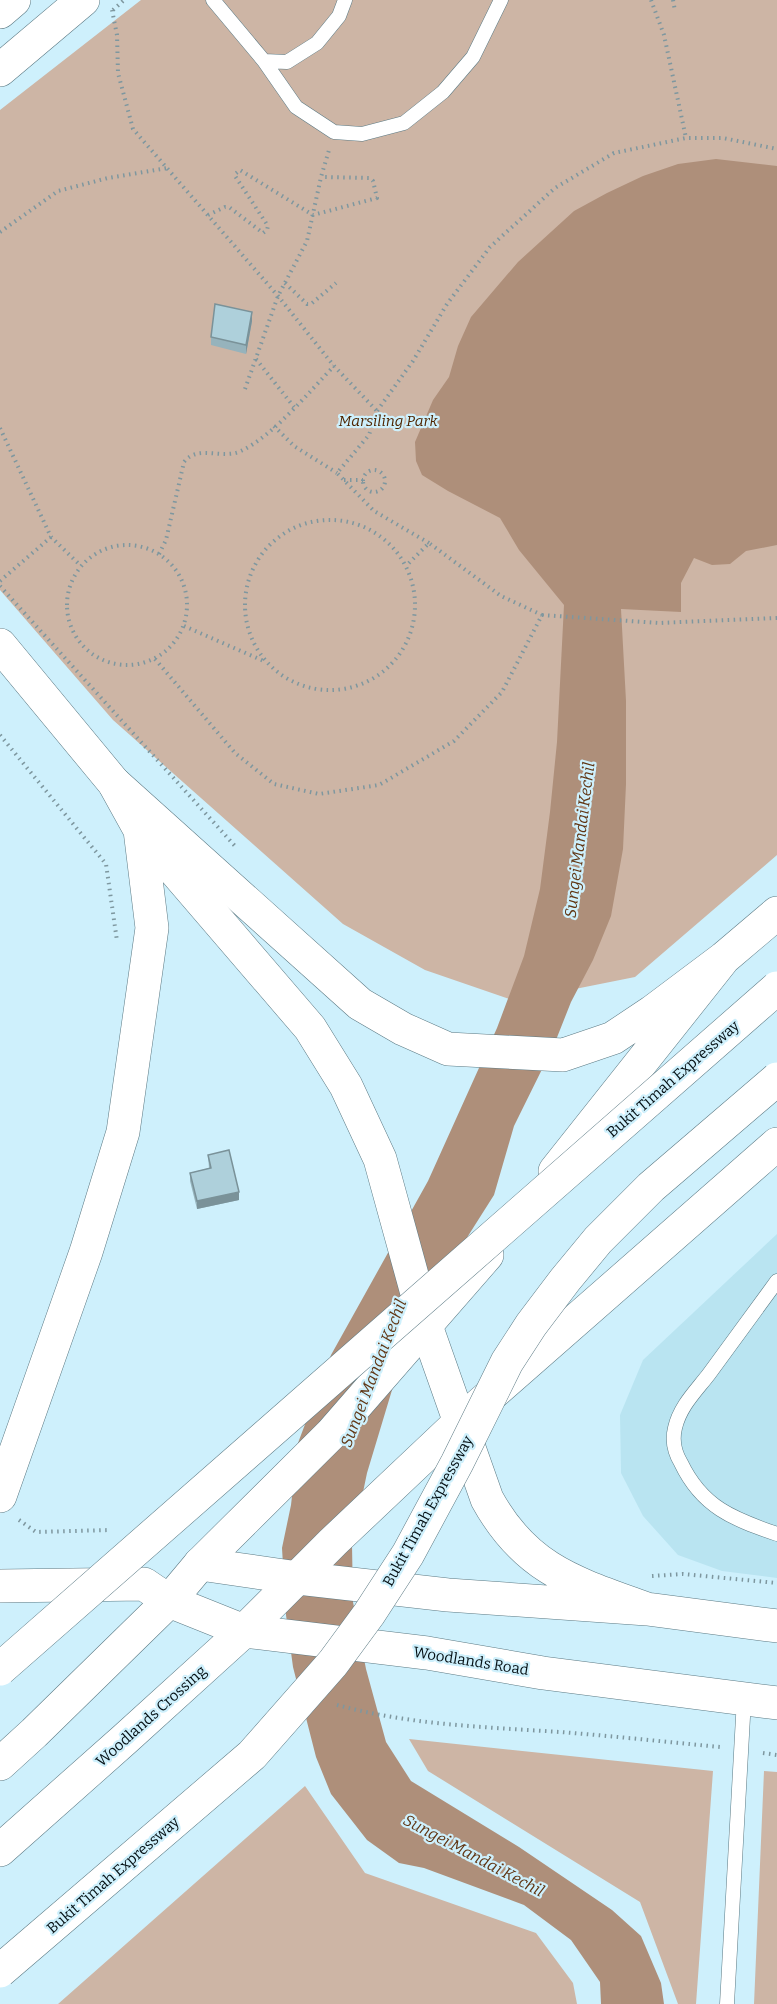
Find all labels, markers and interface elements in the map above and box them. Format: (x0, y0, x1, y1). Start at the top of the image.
park label: Marsiling Park (338, 412, 438, 430)
water label: Sungei Mandai Kechil (561, 761, 598, 919)
street label: Bukit Timah Expressway (603, 1017, 743, 1141)
water label: Sungei Mandai Kechil (337, 1297, 410, 1450)
street label: Bukit Timah Expressway (379, 1432, 477, 1589)
street label: Woodlands Road (412, 1643, 530, 1679)
street label: Woodlands Crossing (92, 1662, 210, 1770)
water label: Sungei Mandai Kechil (400, 1810, 547, 1901)
street label: Bukit Timah Expressway (43, 1813, 183, 1937)

